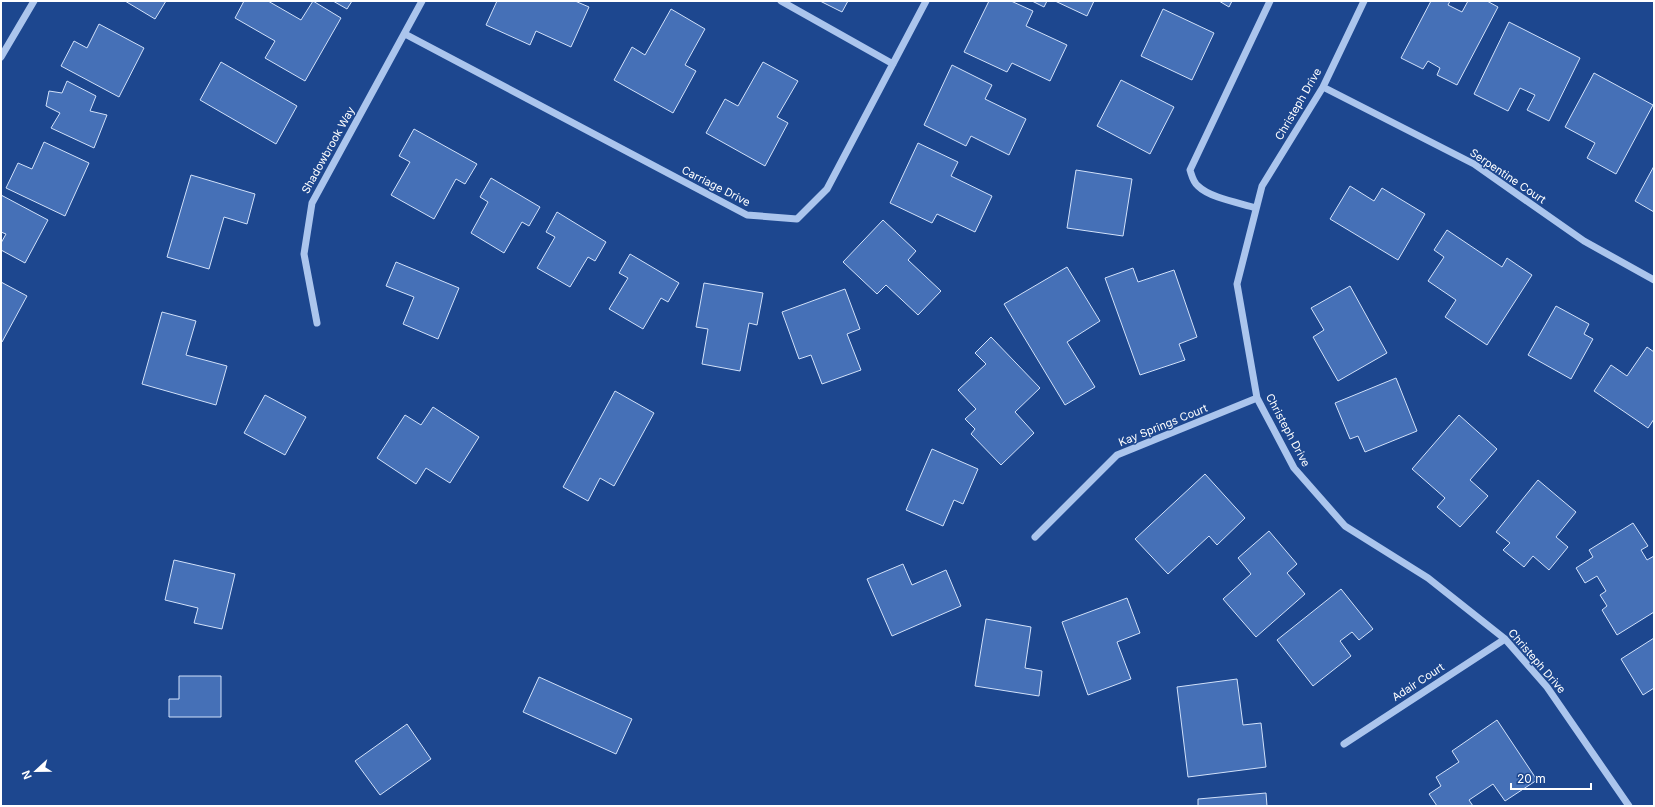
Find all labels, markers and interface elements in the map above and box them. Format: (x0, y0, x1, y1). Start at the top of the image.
street label: Christeph Drive (1272, 65, 1324, 143)
street label: Shadowbrook Way (298, 104, 358, 196)
street label: Serpentine Court (1467, 145, 1549, 207)
street label: Carriage Drive (679, 163, 753, 209)
street label: Christeph Drive (1263, 391, 1313, 469)
street label: Kay Springs Court (1116, 401, 1210, 449)
street label: Christeph Drive (1505, 626, 1569, 696)
street label: Adair Court (1389, 660, 1447, 704)
north arrow (16, 751, 56, 791)
scale bar (1511, 765, 1591, 791)
text: N (19, 768, 35, 781)
text: 20 m (1517, 771, 1546, 786)

